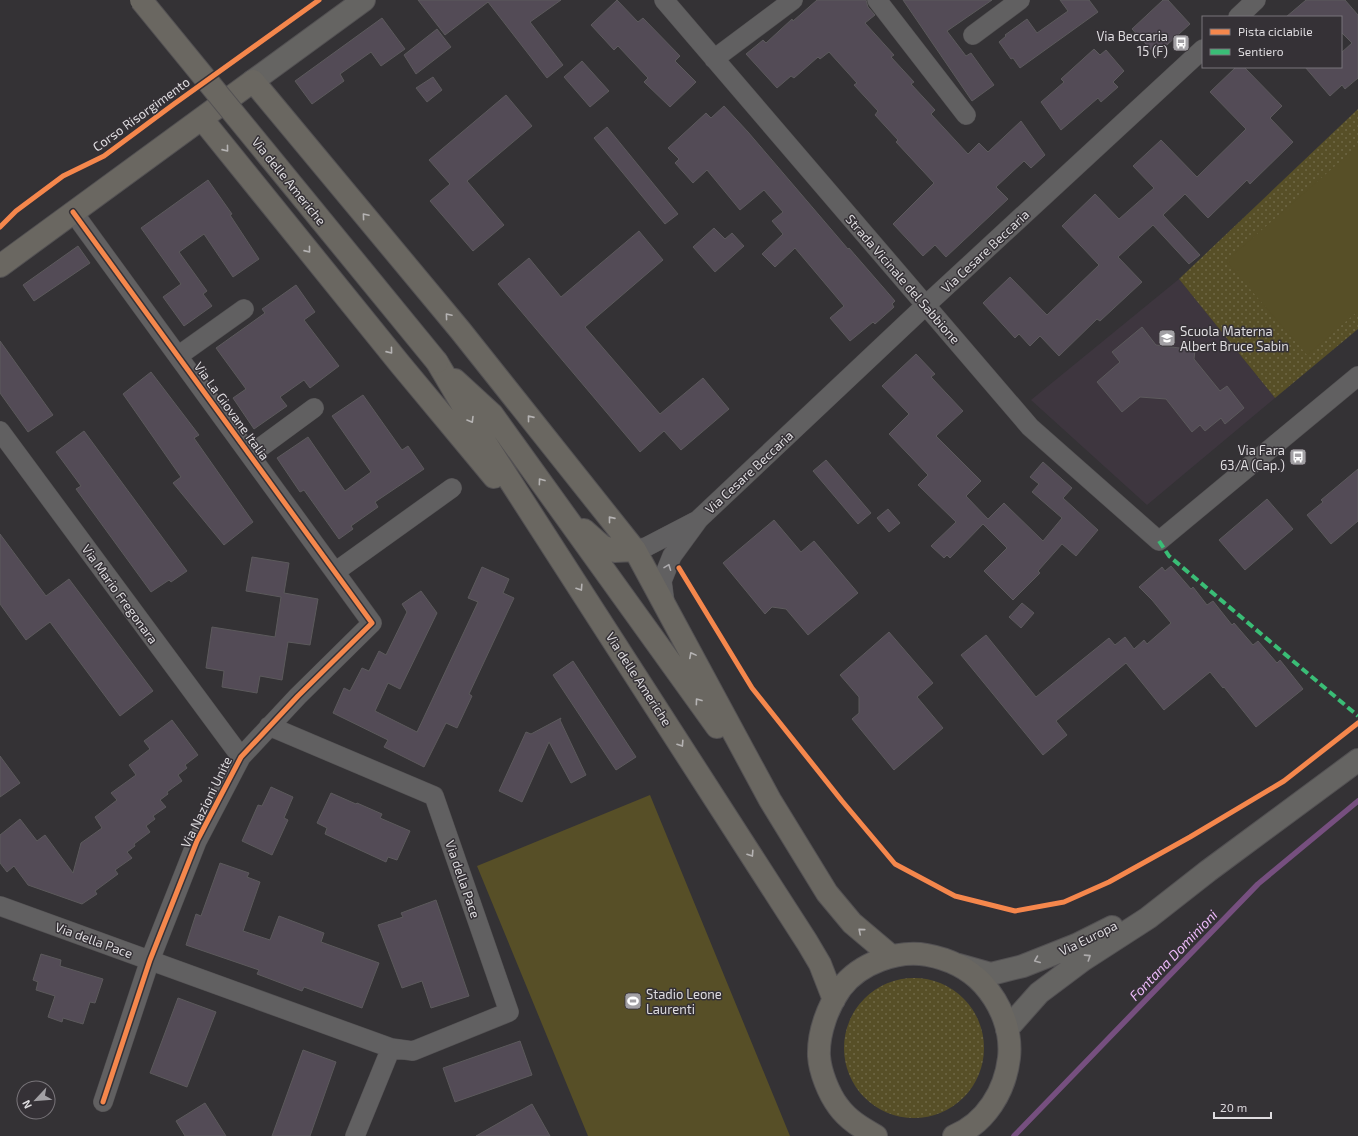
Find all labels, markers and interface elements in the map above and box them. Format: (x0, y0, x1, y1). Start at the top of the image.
legend (1202, 16, 1342, 68)
text: Pista ciclabile (1238, 24, 1313, 38)
place label: Via Beccaria 15 (F) (1096, 28, 1168, 59)
bus stop icon: Via Beccaria 15 (F) (1171, 33, 1191, 53)
text: Sentiero (1238, 44, 1284, 58)
street label: Corso Risorgimento (89, 73, 193, 155)
street label: Via delle Americhe (249, 134, 329, 228)
one-way arrow (222, 144, 229, 151)
street label: Via Cesare Beccaria (938, 206, 1032, 296)
street label: Strada Vicinale del Sabbione (842, 211, 964, 347)
one-way arrow (363, 213, 370, 221)
one-way arrow (303, 245, 310, 252)
one-way arrow (446, 313, 453, 321)
place label: Scuola Materna Albert Bruce Sabin (1180, 323, 1289, 354)
school or university icon: Scuola Materna Albert Bruce Sabin (1157, 328, 1177, 348)
one-way arrow (385, 346, 392, 354)
street label: Via La Giovane Italia (191, 359, 273, 463)
one-way arrow (527, 415, 534, 422)
one-way arrow (467, 416, 474, 423)
street label: Via Cesare Beccaria (702, 427, 796, 517)
place label: Via Fara 63/A (Cap.) (1220, 442, 1285, 473)
bus stop icon: Via Fara 63/A (Cap.) (1288, 447, 1308, 467)
one-way arrow (538, 478, 545, 485)
one-way arrow (608, 517, 615, 524)
street label: Via Mario Fregonara (79, 541, 161, 647)
one-way arrow (663, 564, 671, 571)
one-way arrow (575, 584, 583, 591)
street label: Via delle Americhe (603, 629, 675, 729)
one-way arrow (689, 652, 696, 659)
one-way arrow (696, 698, 703, 705)
one-way arrow (676, 740, 683, 747)
street label: Via Nazioni Unite (177, 754, 235, 850)
street label: Via della Pace (442, 838, 484, 920)
one-way arrow (746, 849, 753, 856)
water label: Fontana Dominioni (1125, 906, 1221, 1004)
street label: Via Europa (1056, 917, 1120, 959)
street label: Via della Pace (53, 919, 135, 961)
one-way arrow (859, 928, 866, 935)
one-way arrow (1084, 954, 1091, 961)
one-way arrow (1034, 956, 1041, 964)
place label: Stadio Leone Laurenti (646, 986, 722, 1017)
sports icon: Stadio Leone Laurenti (623, 991, 643, 1011)
north arrow (16, 1080, 56, 1120)
scale bar (1214, 1094, 1271, 1120)
text: N (19, 1098, 34, 1111)
text: 20 m (1220, 1100, 1247, 1114)

